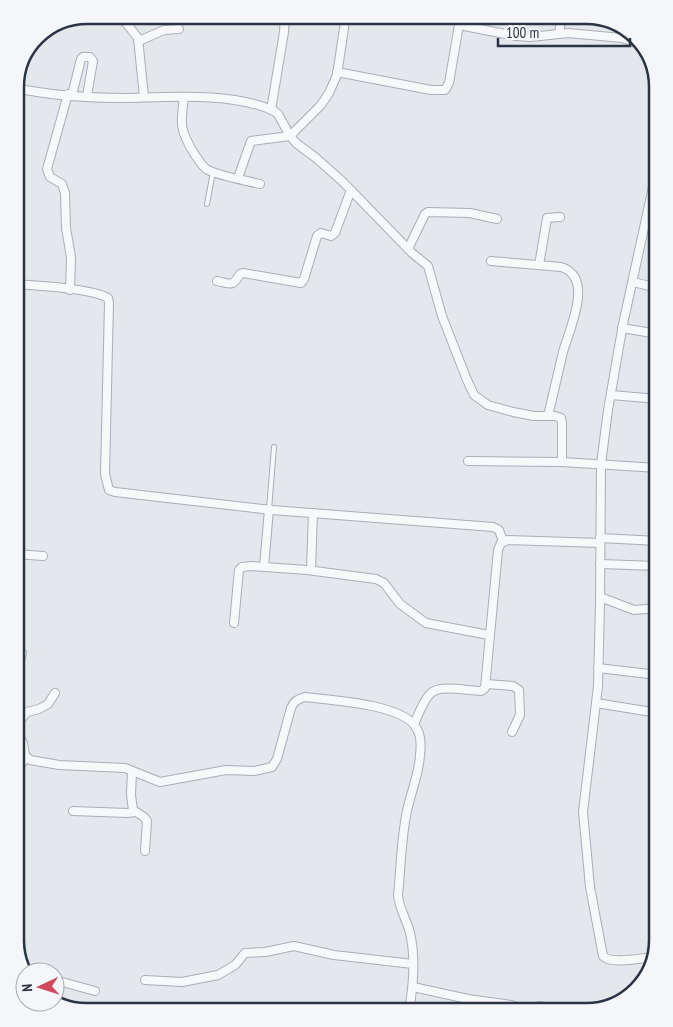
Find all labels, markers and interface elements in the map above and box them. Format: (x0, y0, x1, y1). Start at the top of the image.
scale bar (498, 15, 630, 47)
text: 100 m (506, 23, 539, 42)
north arrow (15, 962, 65, 1012)
text: N (18, 984, 36, 992)

